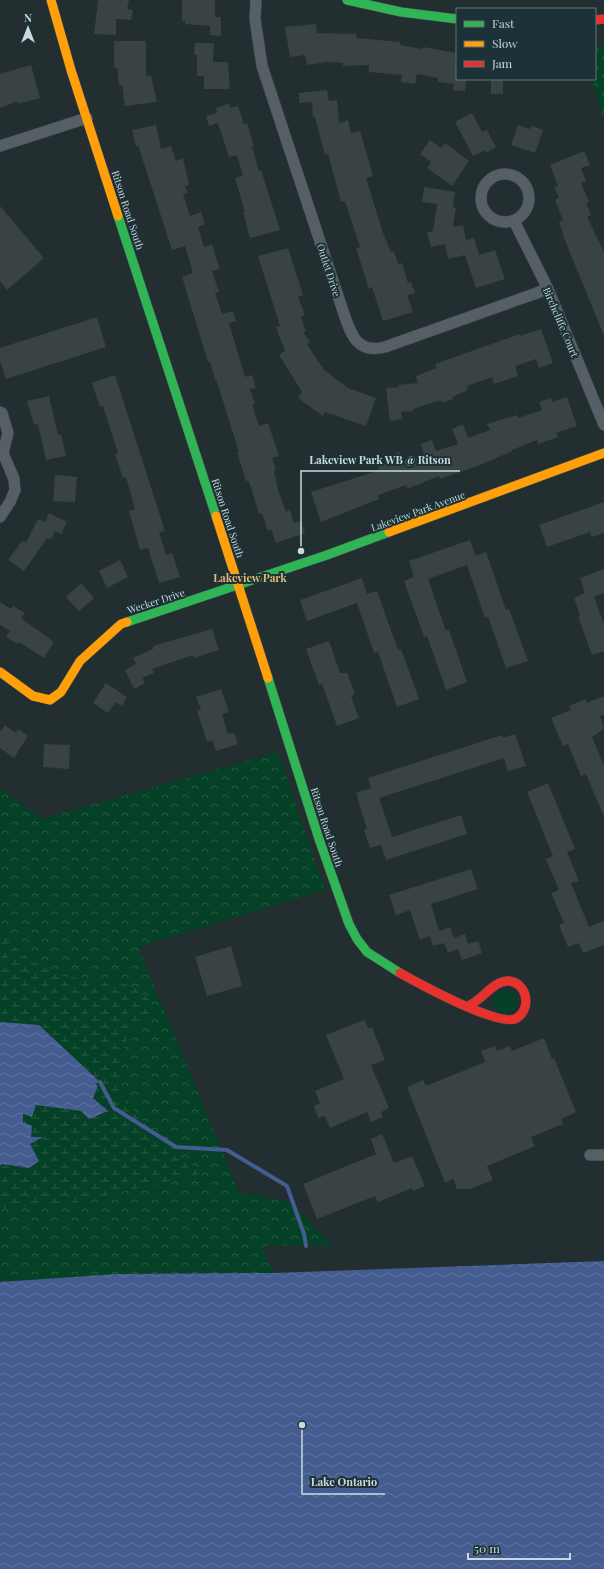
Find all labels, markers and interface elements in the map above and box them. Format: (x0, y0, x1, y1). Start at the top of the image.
north arrow (8, 8, 48, 48)
legend (456, 8, 596, 80)
text: N (24, 10, 32, 25)
text: Fast (492, 15, 515, 31)
text: Slow (492, 35, 518, 51)
text: Jam (491, 55, 513, 71)
street label: Ritson Road South (109, 169, 147, 252)
street label: Outlet Drive (314, 242, 344, 298)
street label: Birchcliffe Court (540, 285, 582, 360)
callout: Lakeview Park WB @ Ritson (301, 448, 460, 471)
text: Lakeview Park WB @ Ritson (309, 452, 451, 467)
street label: Ritson Road South (209, 477, 247, 560)
street label: Lakeview Park Avenue (369, 487, 467, 535)
district label: Lakeview Park (213, 570, 287, 585)
street label: Wecker Drive (124, 585, 187, 617)
street label: Ritson Road South (308, 786, 346, 869)
callout: Lake Ontario (302, 1471, 385, 1494)
text: Lake Ontario (311, 1474, 377, 1489)
scale bar (468, 1535, 570, 1561)
text: 50 m (474, 1540, 500, 1556)

